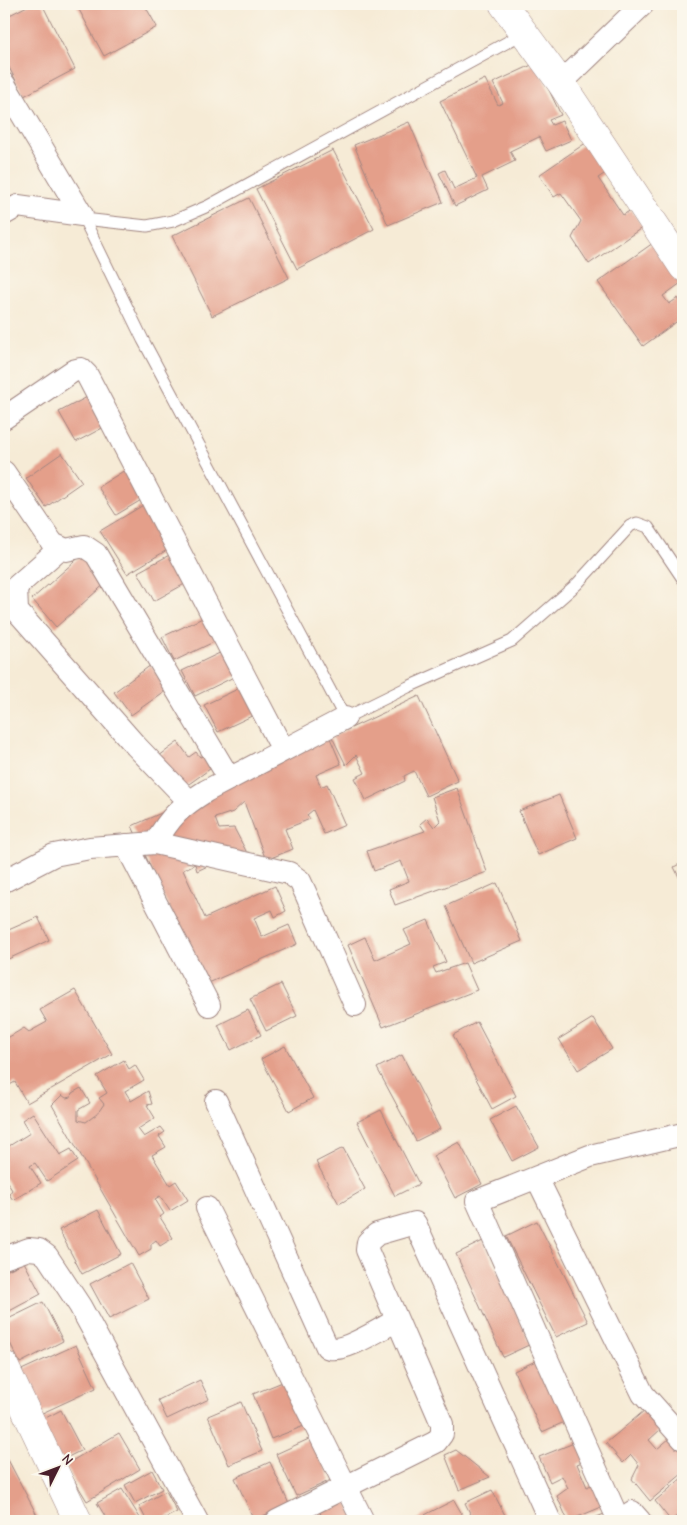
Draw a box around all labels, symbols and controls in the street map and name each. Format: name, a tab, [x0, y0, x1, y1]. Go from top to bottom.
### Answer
north arrow	[32, 1442, 82, 1492]
text: N	[58, 1451, 77, 1469]

